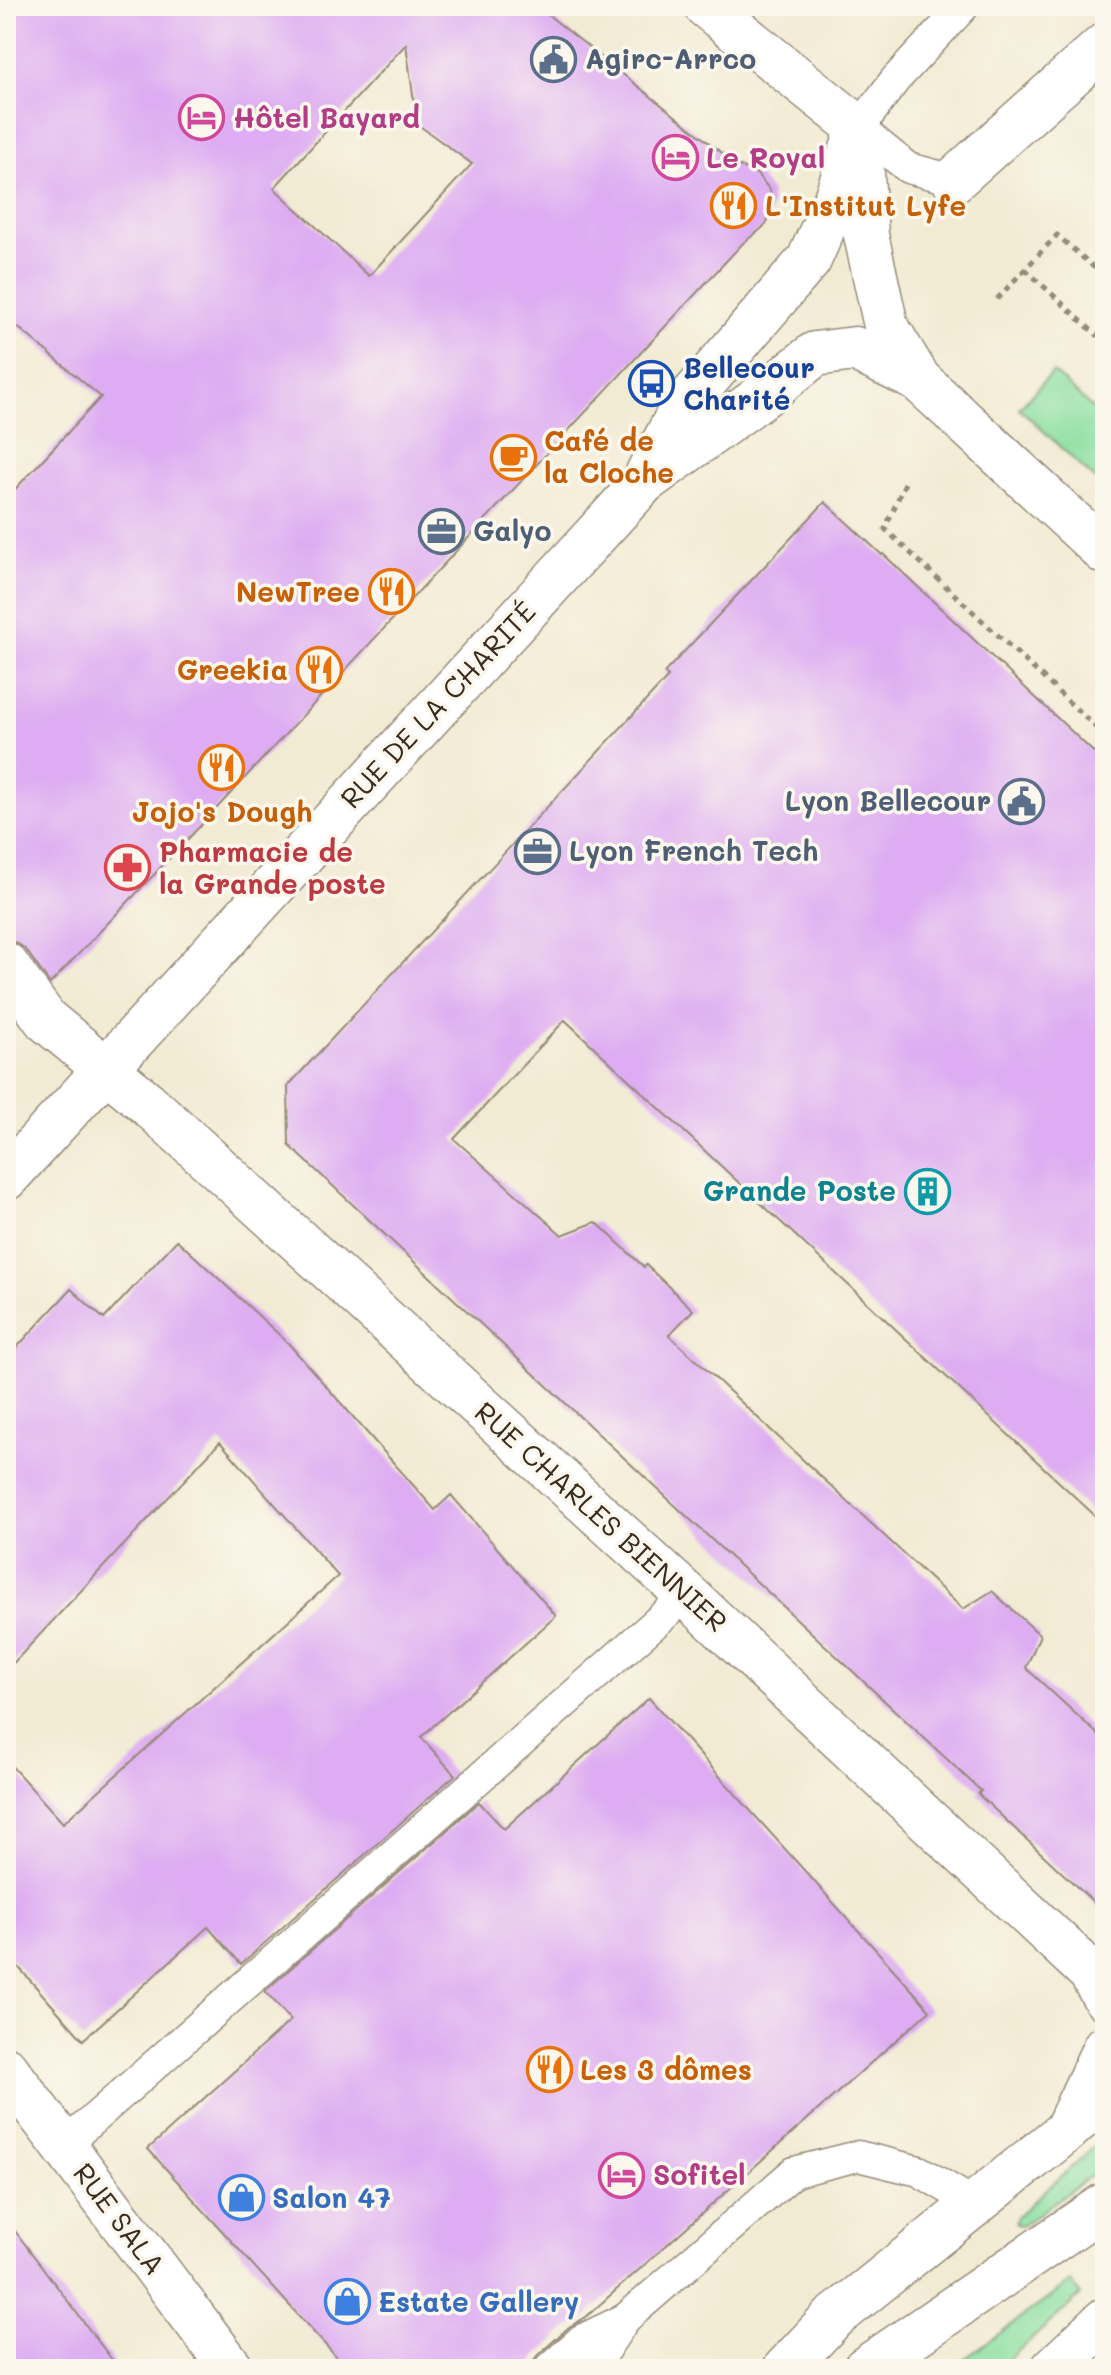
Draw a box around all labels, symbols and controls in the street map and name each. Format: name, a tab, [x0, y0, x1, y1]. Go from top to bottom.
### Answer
public building icon: Agirc-Arrco	[530, 35, 578, 83]
place label: Agirc-Arrco	[585, 40, 756, 76]
hotel icon: Hôtel Bayard	[178, 94, 226, 142]
place label: Hôtel Bayard	[233, 99, 420, 136]
hotel icon: Le Royal	[651, 134, 699, 182]
place label: Le Royal	[706, 139, 825, 176]
restaurant icon: L'Institut Lyfe	[710, 182, 758, 230]
place label: L'Institut Lyfe	[765, 187, 966, 224]
place label: Bellecour Charité	[683, 349, 815, 417]
bus stop icon: Bellecour Charité	[628, 360, 676, 408]
place label: Café de la Cloche	[544, 422, 674, 490]
cafe icon: Café de la Cloche	[489, 433, 537, 481]
office icon: Galyo	[418, 507, 466, 555]
place label: Galyo	[473, 512, 551, 549]
restaurant icon: NewTree	[367, 568, 415, 616]
place label: NewTree	[236, 573, 360, 609]
street label: RUE DE LA CHARITÉ	[332, 593, 543, 815]
restaurant icon: Greekia	[295, 646, 343, 694]
place label: Greekia	[177, 651, 288, 687]
restaurant icon: Jojo's Dough	[198, 743, 246, 791]
public building icon: Lyon Bellecour	[998, 777, 1046, 825]
place label: Lyon Bellecour	[785, 782, 991, 819]
place label: Jojo's Dough	[132, 793, 312, 829]
office icon: Lyon French Tech	[514, 827, 562, 875]
place label: Lyon French Tech	[569, 832, 818, 869]
place label: Pharmacie de la Grande poste	[159, 833, 386, 901]
pharmacy icon: Pharmacie de la Grande poste	[104, 844, 152, 892]
building icon: Grande Poste	[903, 1167, 951, 1215]
place label: Grande Poste	[703, 1172, 896, 1208]
street label: RUE CHARLES BIENNIER	[468, 1393, 735, 1639]
restaurant icon: Les 3 dômes	[525, 2046, 573, 2094]
place label: Les 3 dômes	[580, 2051, 752, 2087]
hotel icon: Sofitel	[598, 2151, 646, 2199]
street label: RUE SALA	[66, 2155, 174, 2281]
place label: Sofitel	[653, 2156, 746, 2192]
shop icon: Salon 47	[217, 2174, 265, 2222]
place label: Salon 47	[272, 2179, 391, 2215]
shop icon: Estate Gallery	[323, 2278, 371, 2326]
place label: Estate Gallery	[378, 2283, 579, 2320]

